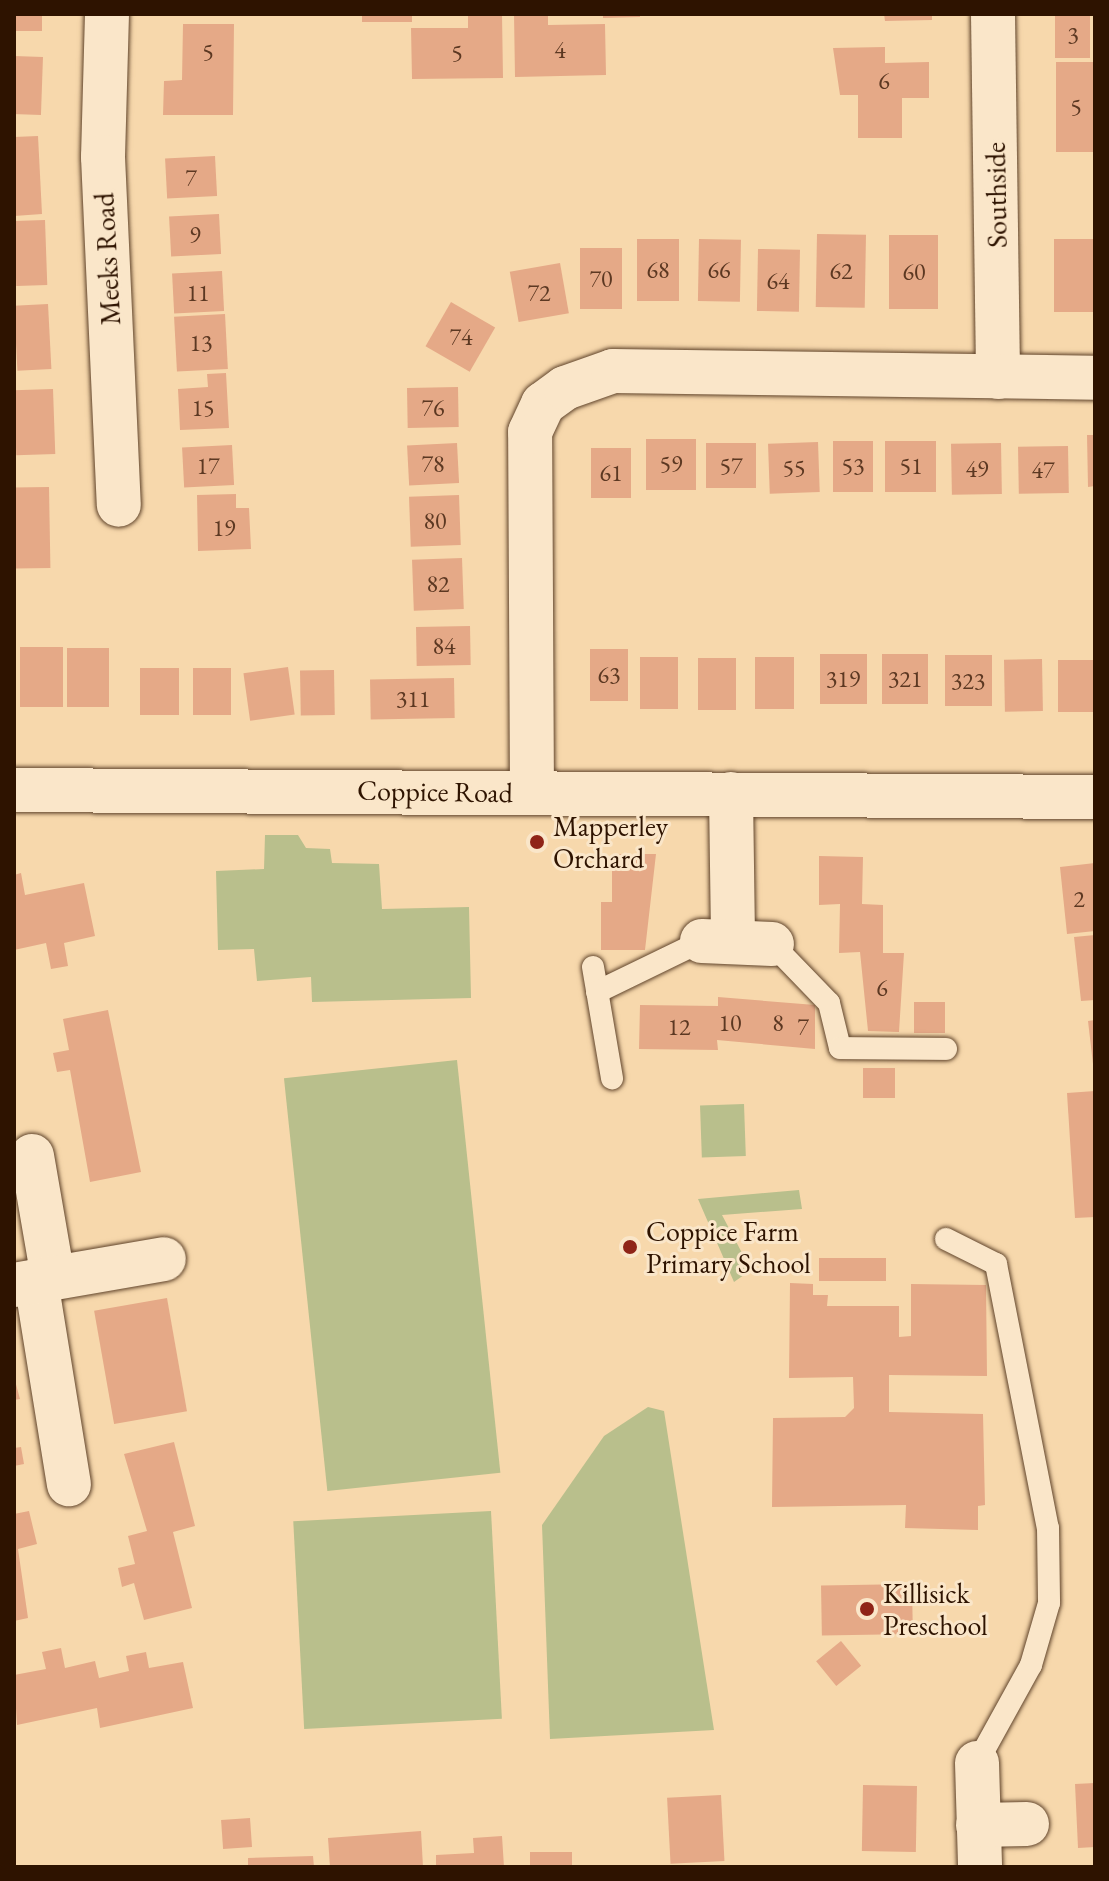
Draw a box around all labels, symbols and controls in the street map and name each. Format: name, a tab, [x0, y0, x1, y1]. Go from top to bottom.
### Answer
house number: 3	[1067, 21, 1079, 49]
house number: 4	[554, 36, 566, 64]
house number: 5	[202, 38, 214, 66]
house number: 5	[451, 39, 463, 67]
house number: 6	[878, 67, 890, 95]
house number: 5	[1070, 93, 1082, 121]
street label: Southside	[978, 142, 1014, 248]
house number: 7	[185, 164, 197, 192]
street label: Meeks Road	[87, 192, 127, 326]
house number: 9	[189, 221, 201, 249]
house number: 68	[646, 256, 670, 284]
house number: 66	[707, 256, 731, 284]
house number: 62	[829, 257, 853, 285]
house number: 60	[902, 258, 926, 286]
house number: 70	[589, 265, 613, 293]
house number: 64	[766, 267, 790, 295]
house number: 11	[186, 279, 210, 307]
house number: 72	[527, 279, 551, 307]
house number: 74	[449, 323, 473, 351]
house number: 13	[189, 329, 213, 357]
house number: 15	[191, 394, 215, 422]
house number: 76	[421, 394, 445, 422]
house number: 78	[421, 450, 445, 478]
house number: 59	[659, 450, 683, 478]
house number: 17	[196, 452, 220, 480]
house number: 57	[719, 452, 743, 480]
house number: 53	[841, 452, 865, 480]
house number: 51	[899, 452, 923, 480]
house number: 55	[782, 454, 806, 482]
house number: 49	[965, 455, 989, 483]
house number: 47	[1031, 456, 1055, 484]
house number: 61	[599, 459, 623, 487]
house number: 80	[423, 507, 447, 535]
house number: 19	[212, 514, 236, 542]
house number: 82	[426, 570, 450, 598]
house number: 84	[432, 632, 456, 660]
house number: 63	[597, 661, 621, 689]
house number: 319	[826, 665, 860, 693]
house number: 321	[888, 665, 922, 693]
house number: 323	[951, 667, 985, 695]
house number: 311	[396, 685, 430, 713]
street label: Coppice Road	[357, 773, 513, 809]
place label: Mapperley Orchard	[553, 809, 668, 875]
marker: Mapperley Orchard	[528, 833, 546, 851]
house number: 2	[1073, 885, 1085, 913]
house number: 6	[876, 974, 888, 1002]
house number: 10	[718, 1009, 742, 1037]
house number: 8	[772, 1009, 784, 1037]
house number: 12	[667, 1013, 691, 1041]
house number: 7	[797, 1013, 809, 1041]
place label: Coppice Farm Primary School	[646, 1214, 811, 1280]
marker: Coppice Farm Primary School	[621, 1238, 639, 1256]
place label: Killisick Preschool	[883, 1576, 988, 1642]
marker: Killisick Preschool	[858, 1600, 876, 1618]

